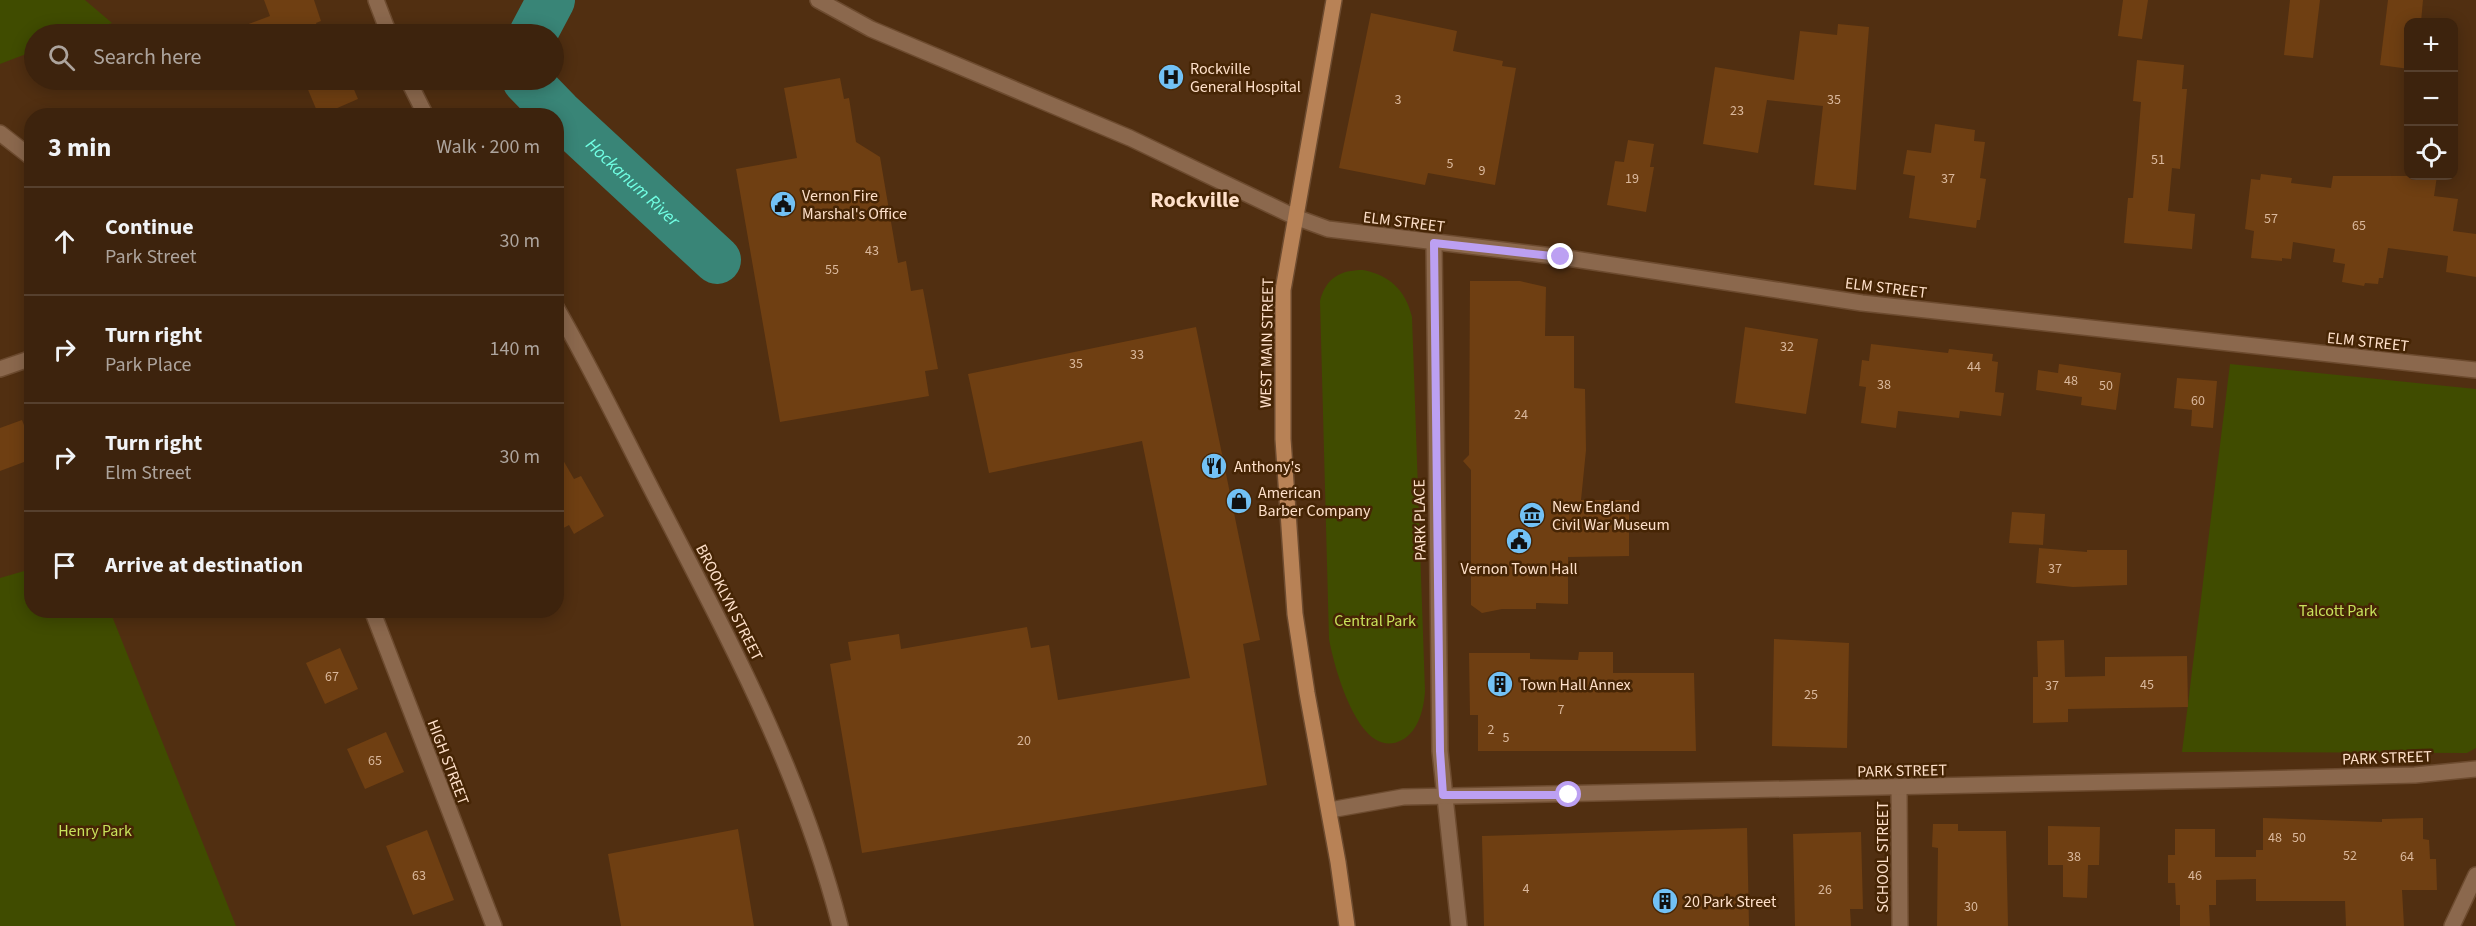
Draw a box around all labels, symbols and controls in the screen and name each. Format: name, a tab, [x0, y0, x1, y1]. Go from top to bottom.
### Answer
map controls	[2404, 18, 2458, 180]
button: +	[2404, 18, 2458, 72]
search box	[24, 24, 564, 90]
icon: search	[45, 41, 78, 74]
text: Search here	[93, 41, 201, 73]
place label: Rockville General Hospital	[1190, 58, 1301, 98]
hospital icon: Rockville General Hospital	[1156, 62, 1186, 92]
button: −	[2404, 72, 2458, 126]
house number: 3	[1395, 90, 1402, 110]
house number: 35	[1827, 90, 1841, 110]
house number: 23	[1730, 101, 1744, 121]
button: locate	[2404, 126, 2458, 180]
text: 3 min	[48, 129, 111, 166]
text: Walk · 200 m	[436, 133, 540, 161]
water label: Hockanum River	[580, 133, 686, 233]
house number: 51	[2151, 150, 2165, 170]
house number: 5	[1447, 154, 1454, 174]
house number: 9	[1479, 161, 1486, 181]
house number: 19	[1625, 169, 1639, 189]
house number: 37	[1941, 169, 1955, 189]
district label: Rockville	[1150, 184, 1240, 216]
place label: Vernon Fire Marshal's Office	[802, 185, 907, 225]
public building icon: Vernon Fire Marshal's Office	[768, 189, 798, 219]
street label: ELM STREET	[1362, 206, 1447, 238]
house number: 57	[2264, 209, 2278, 229]
text: Continue	[105, 211, 194, 243]
house number: 65	[2352, 216, 2366, 236]
icon: ahead	[48, 225, 81, 258]
text: 30 m	[500, 227, 540, 255]
house number: 43	[865, 241, 879, 261]
text: Park Street	[105, 243, 197, 271]
route end	[1547, 243, 1573, 269]
house number: 55	[825, 260, 839, 280]
street label: ELM STREET	[1844, 272, 1929, 304]
street label: WEST MAIN STREET	[1255, 277, 1279, 408]
text: Turn right	[105, 319, 202, 351]
street label: ELM STREET	[2326, 327, 2410, 357]
icon: right	[48, 333, 81, 366]
text: 140 m	[490, 335, 540, 363]
house number: 32	[1780, 337, 1794, 357]
house number: 33	[1130, 345, 1144, 365]
text: Park Place	[105, 351, 192, 379]
house number: 35	[1069, 354, 1083, 374]
house number: 44	[1967, 357, 1981, 377]
house number: 48	[2064, 371, 2078, 391]
house number: 38	[1877, 375, 1891, 395]
house number: 50	[2099, 376, 2113, 396]
house number: 60	[2191, 391, 2205, 411]
house number: 24	[1514, 405, 1528, 425]
text: Turn right	[105, 427, 202, 459]
icon: right	[48, 441, 81, 474]
text: 30 m	[500, 443, 540, 471]
restaurant icon: Anthony's	[1199, 451, 1229, 481]
place label: Anthony's	[1234, 456, 1301, 478]
text: Elm Street	[105, 459, 191, 487]
street label: PARK PLACE	[1408, 479, 1432, 561]
place label: American Barber Company	[1258, 482, 1371, 522]
shop icon: American Barber Company	[1224, 486, 1254, 516]
place label: New England Civil War Museum	[1552, 496, 1670, 536]
museum icon: New England Civil War Museum	[1517, 500, 1547, 530]
public building icon: Vernon Town Hall	[1504, 526, 1534, 556]
street label: BROOKLYN STREET	[690, 540, 768, 665]
icon: arrive	[48, 549, 81, 582]
text: Arrive at destination	[105, 549, 303, 581]
place label: Vernon Town Hall	[1460, 558, 1578, 580]
house number: 37	[2048, 559, 2062, 579]
park label: Talcott Park	[2299, 600, 2377, 622]
park label: Central Park	[1334, 610, 1416, 632]
house number: 67	[325, 667, 339, 687]
building icon: Town Hall Annex	[1485, 669, 1515, 699]
place label: Town Hall Annex	[1520, 674, 1631, 696]
house number: 45	[2140, 675, 2154, 695]
house number: 37	[2045, 676, 2059, 696]
house number: 25	[1804, 685, 1818, 705]
house number: 7	[1558, 700, 1565, 720]
street label: HIGH STREET	[422, 717, 475, 808]
house number: 2	[1488, 720, 1495, 740]
house number: 5	[1503, 728, 1510, 748]
house number: 20	[1017, 731, 1031, 751]
street label: PARK STREET	[2342, 745, 2433, 771]
house number: 65	[368, 751, 382, 771]
street label: PARK STREET	[1857, 759, 1948, 783]
route start	[1555, 781, 1581, 807]
street label: SCHOOL STREET	[1872, 801, 1894, 913]
park label: Henry Park	[58, 820, 132, 842]
house number: 48	[2268, 828, 2282, 848]
house number: 50	[2292, 828, 2306, 848]
house number: 52	[2343, 846, 2357, 866]
house number: 38	[2067, 847, 2081, 867]
house number: 64	[2400, 847, 2414, 867]
house number: 63	[412, 866, 426, 886]
house number: 46	[2188, 866, 2202, 886]
house number: 4	[1523, 879, 1530, 899]
house number: 26	[1818, 880, 1832, 900]
building icon: 20 Park Street	[1650, 886, 1680, 916]
place label: 20 Park Street	[1684, 891, 1777, 913]
house number: 30	[1964, 897, 1978, 917]

